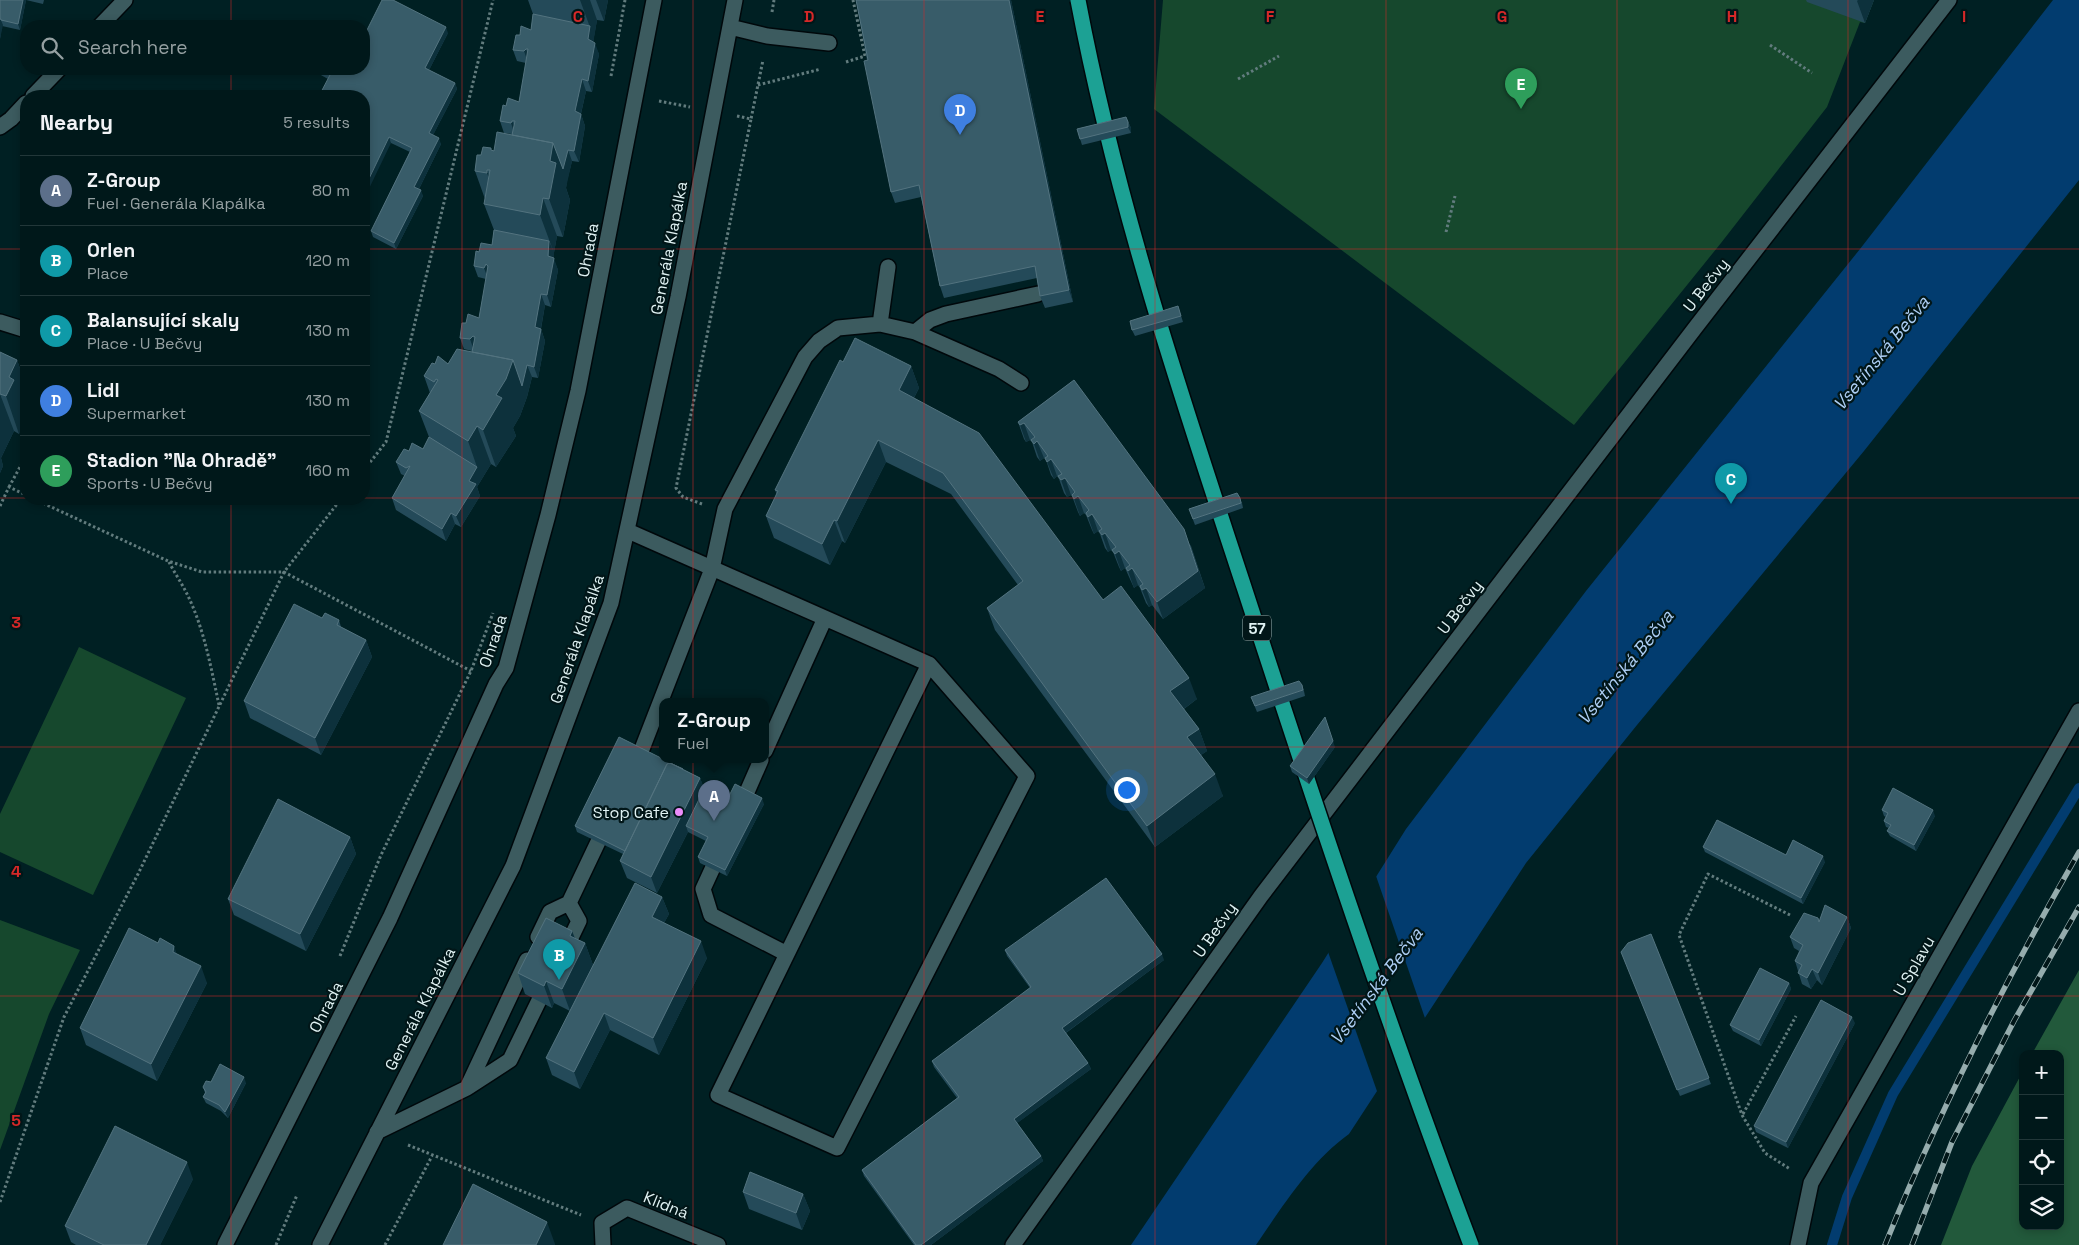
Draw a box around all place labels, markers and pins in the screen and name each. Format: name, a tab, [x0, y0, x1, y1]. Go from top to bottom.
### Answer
pin: E	[1505, 68, 1537, 109]
pin: D	[944, 94, 976, 135]
pin: C	[1715, 463, 1747, 504]
pin: A	[698, 780, 730, 821]
place label: Stop Cafe	[593, 802, 669, 823]
marker: Stop Cafe	[673, 806, 685, 818]
pin: B	[543, 939, 575, 980]

